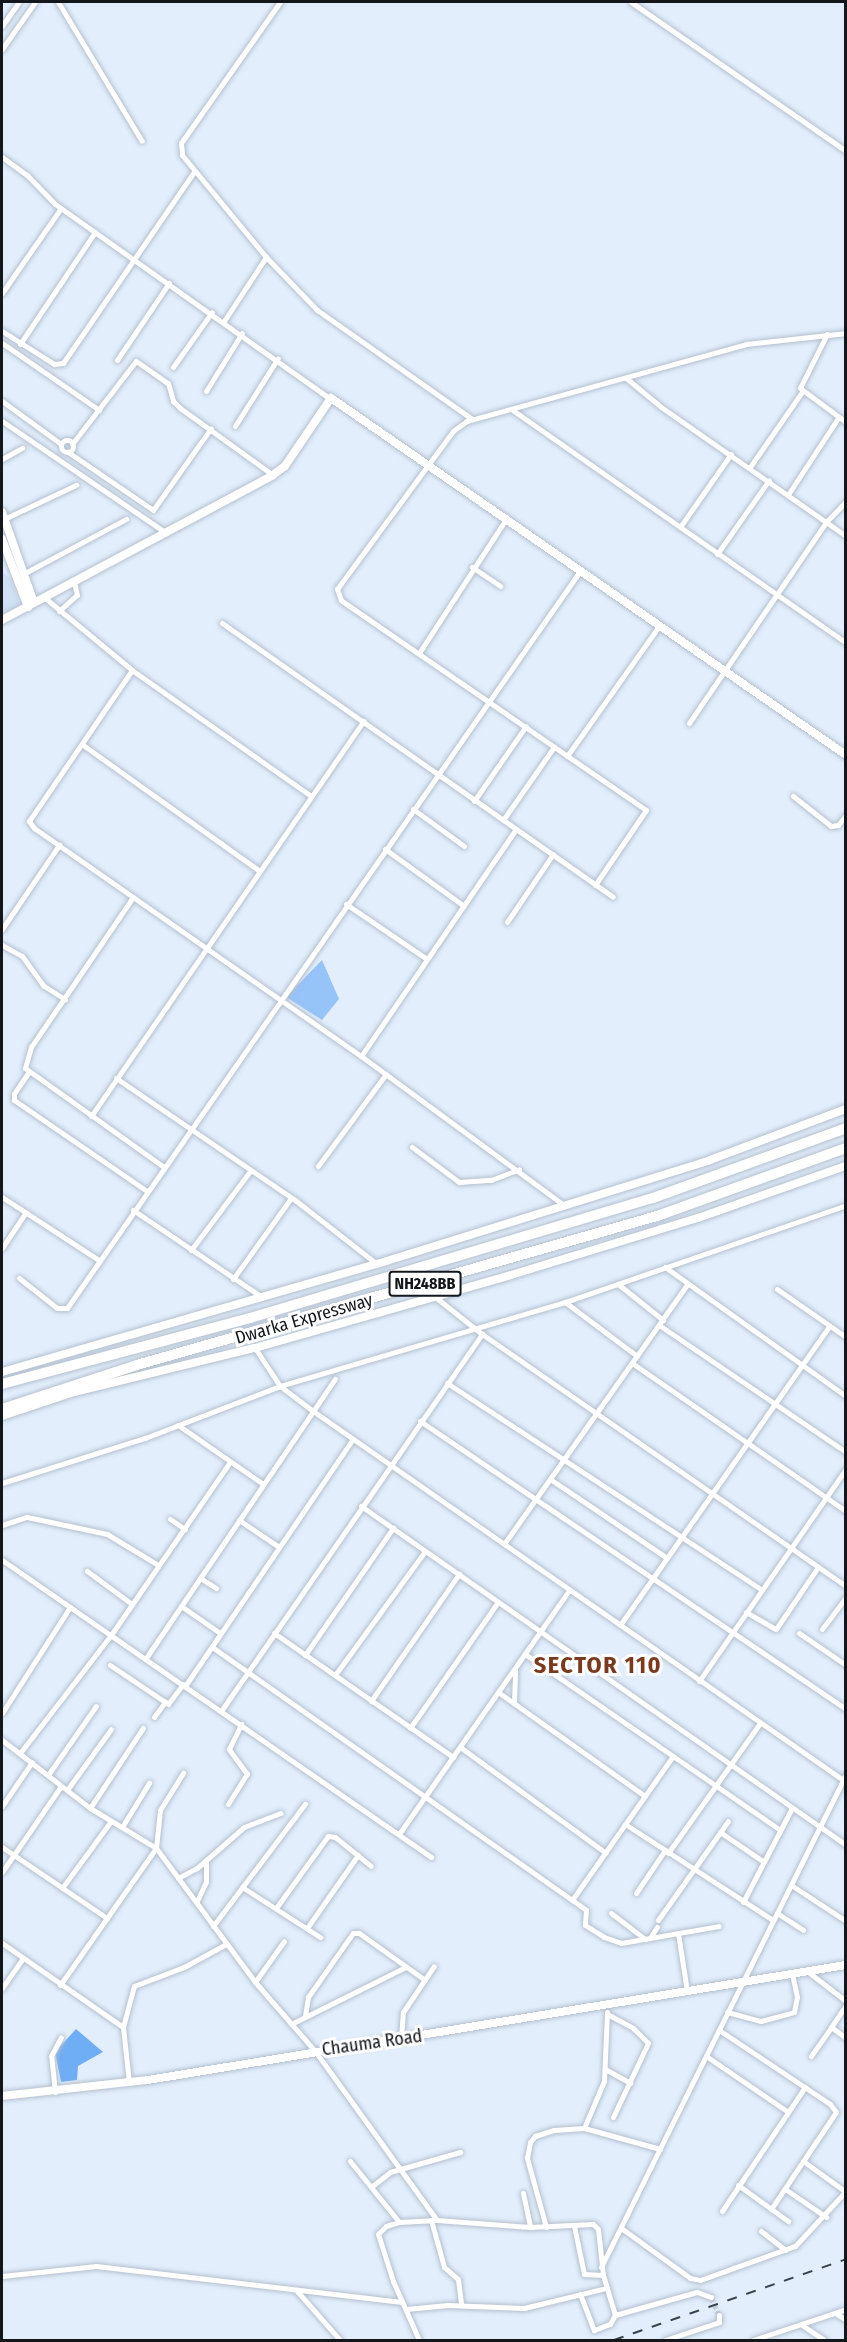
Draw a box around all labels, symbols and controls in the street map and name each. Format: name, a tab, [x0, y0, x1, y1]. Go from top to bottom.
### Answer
road number: NH248BB	[388, 1271, 462, 1297]
street label: Dwarka Expressway	[233, 1289, 375, 1349]
district label: SECTOR 110	[534, 1652, 662, 1680]
street label: Chauma Road	[321, 2025, 423, 2061]

